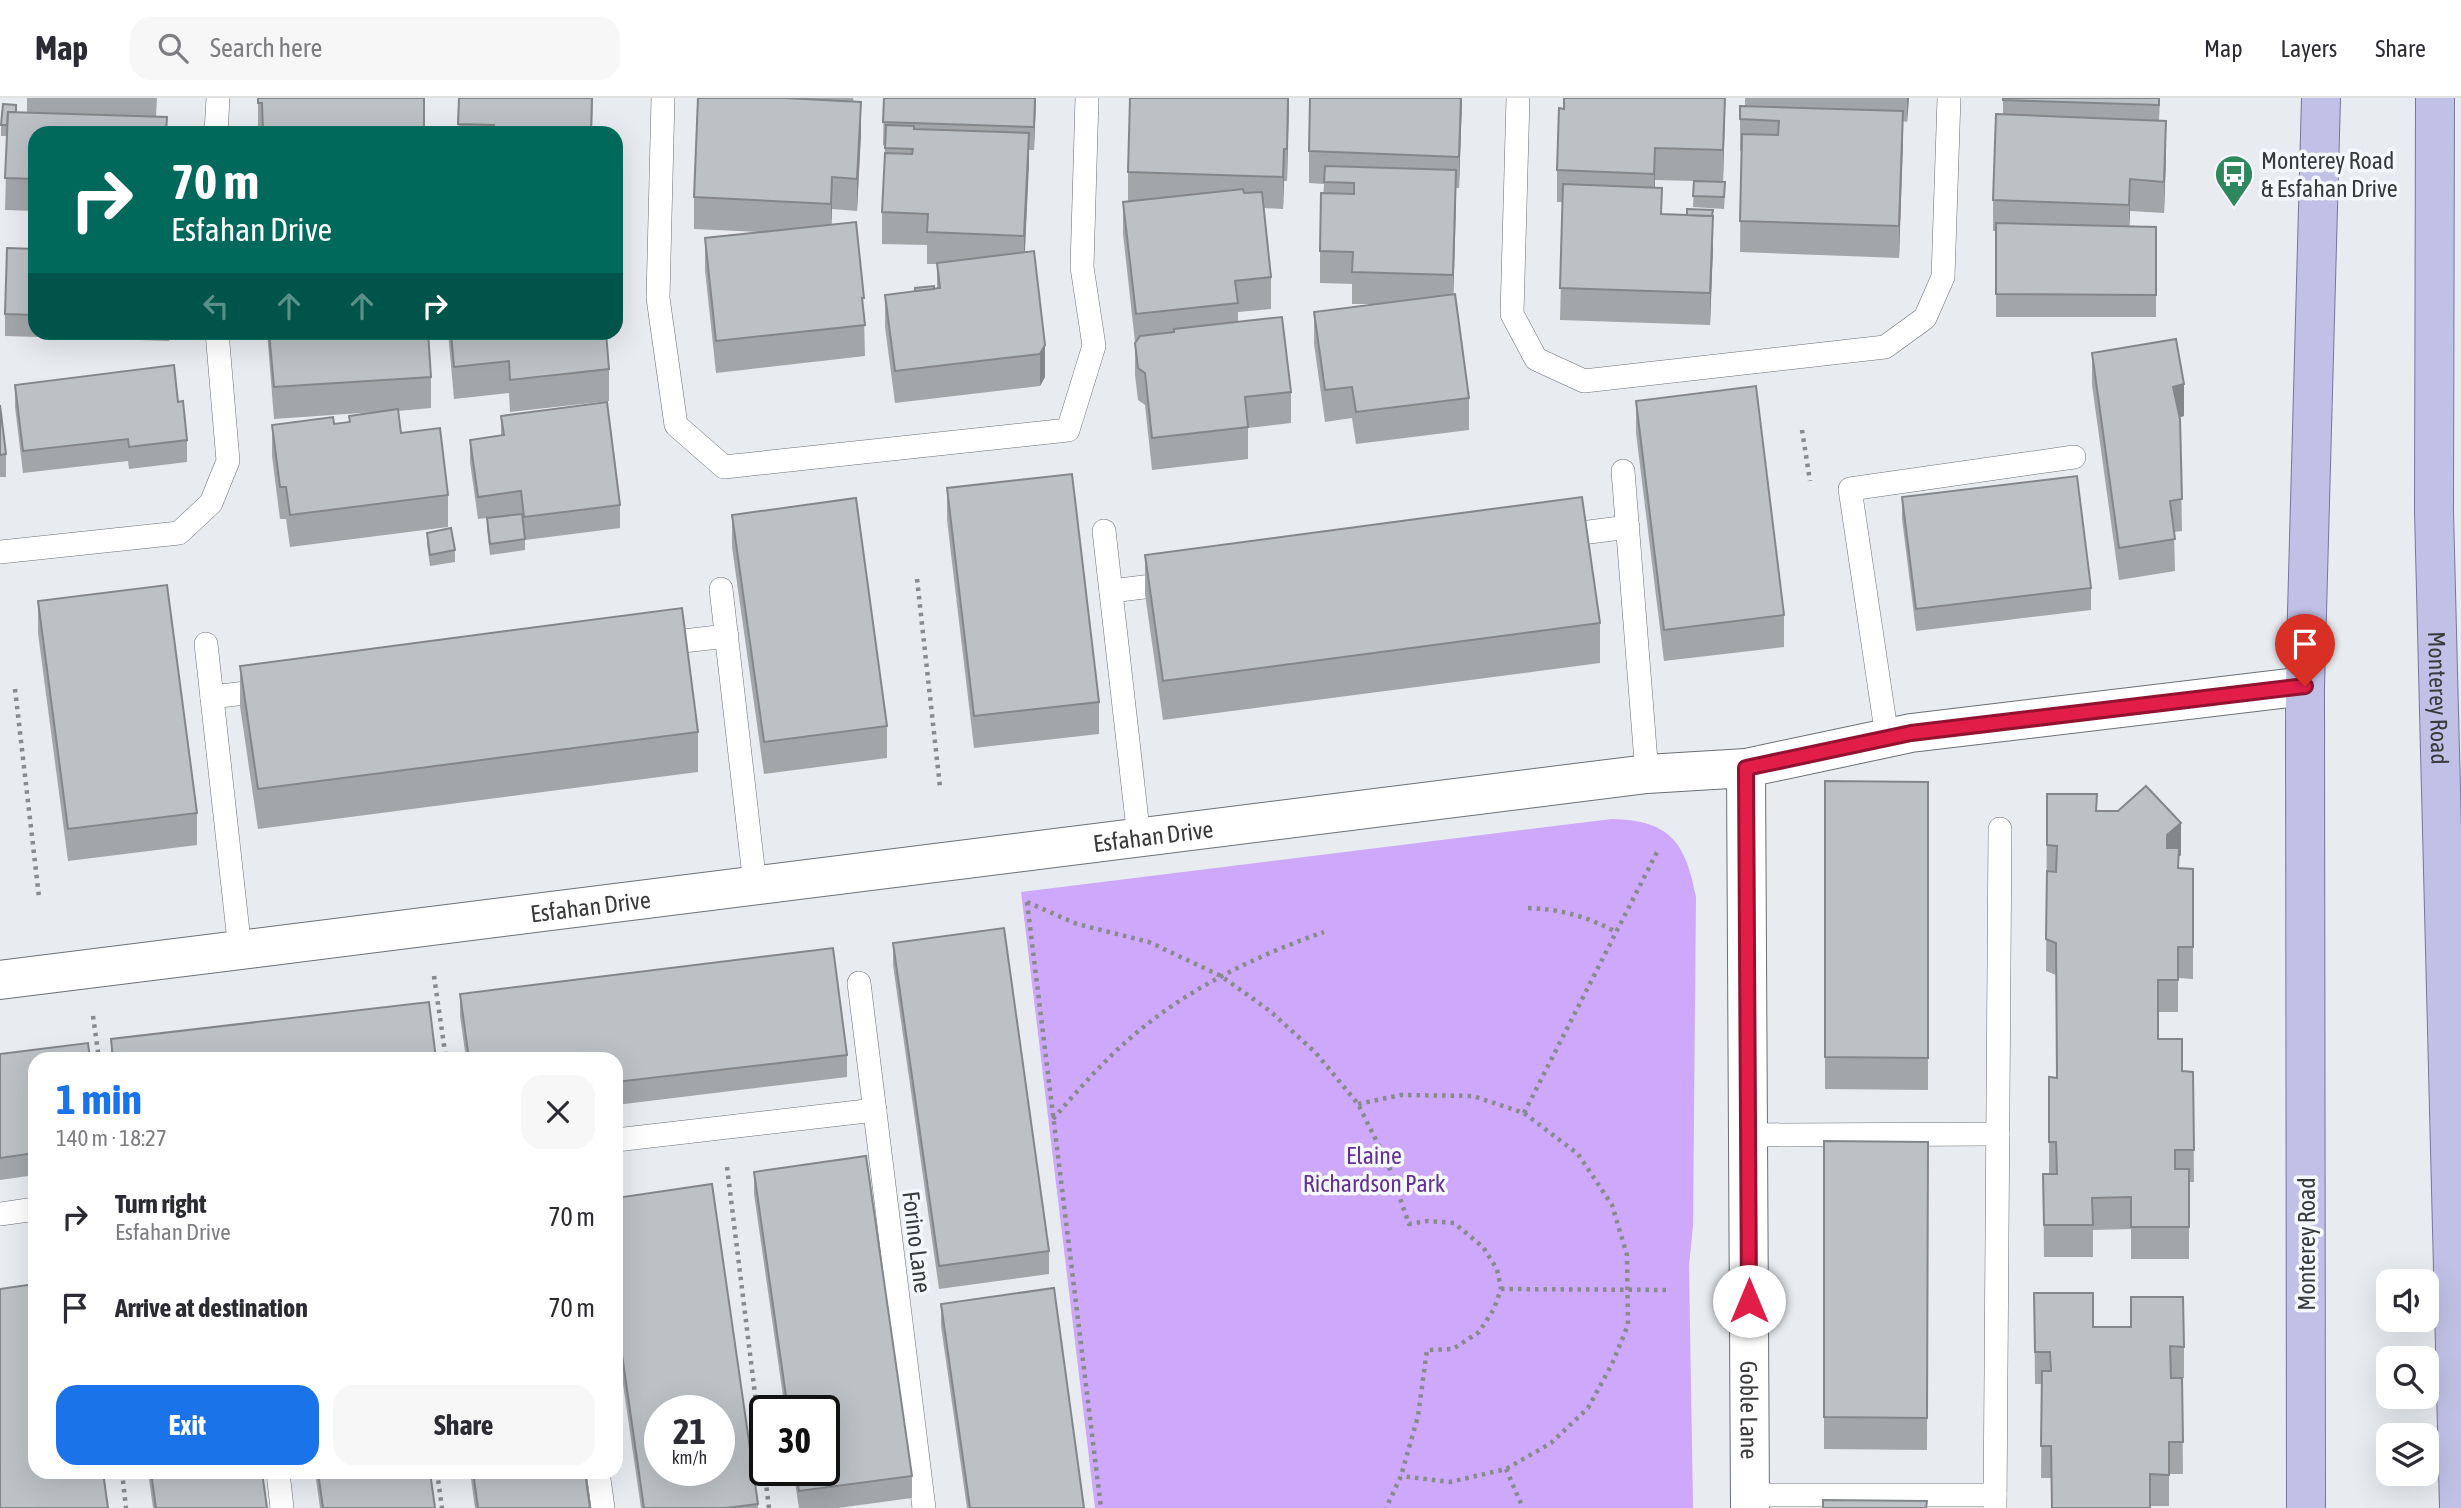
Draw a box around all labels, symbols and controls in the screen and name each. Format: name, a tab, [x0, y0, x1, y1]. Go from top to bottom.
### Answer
search box	[130, 17, 620, 80]
text: Map	[35, 29, 88, 67]
icon: search	[154, 29, 192, 67]
text: Search here	[210, 33, 322, 63]
text: Map	[2204, 35, 2243, 62]
text: Layers	[2281, 35, 2337, 62]
text: Share	[2375, 35, 2426, 62]
place label: Monterey Road & Esfahan Drive	[2261, 147, 2398, 202]
text: 70 m	[171, 153, 259, 209]
bus stop icon: Monterey Road & Esfahan Drive	[2213, 153, 2255, 208]
icon: right	[56, 154, 147, 245]
text: Esfahan Drive	[171, 211, 332, 248]
icon: left	[197, 287, 235, 325]
icon: ahead	[270, 287, 308, 325]
icon: ahead	[343, 287, 381, 325]
icon: right	[416, 287, 454, 325]
pin	[2275, 614, 2335, 686]
icon: arrive	[2286, 625, 2324, 663]
street label: Monterey Road	[2424, 631, 2454, 765]
street label: Esfahan Drive	[1091, 815, 1215, 857]
street label: Esfahan Drive	[529, 885, 652, 927]
text: 1 min	[56, 1075, 142, 1123]
button: close	[521, 1075, 595, 1149]
text: 140 m · 18:27	[56, 1125, 167, 1151]
park label: Elaine Richardson Park	[1303, 1142, 1446, 1197]
street label: Monterey Road	[2293, 1177, 2320, 1311]
text: Turn right	[115, 1189, 206, 1219]
street label: Forino Lane	[897, 1190, 937, 1294]
icon: right	[56, 1198, 94, 1236]
text: 70 m	[548, 1202, 595, 1232]
text: Esfahan Drive	[115, 1219, 231, 1245]
position arrow	[1712, 1264, 1786, 1338]
map controls	[2376, 1269, 2439, 1486]
button: sound	[2376, 1269, 2439, 1332]
icon: arrive	[56, 1289, 94, 1327]
text: Arrive at destination	[115, 1293, 308, 1323]
text: 70 m	[548, 1293, 595, 1323]
button: search	[2376, 1346, 2439, 1409]
street label: Goble Lane	[1736, 1361, 1763, 1459]
button: Exit	[56, 1385, 319, 1465]
button: Share	[333, 1385, 595, 1465]
speed limit sign: 30	[749, 1395, 840, 1486]
text: 21	[673, 1411, 706, 1451]
button: layers	[2376, 1423, 2439, 1486]
text: km/h	[672, 1447, 707, 1468]

